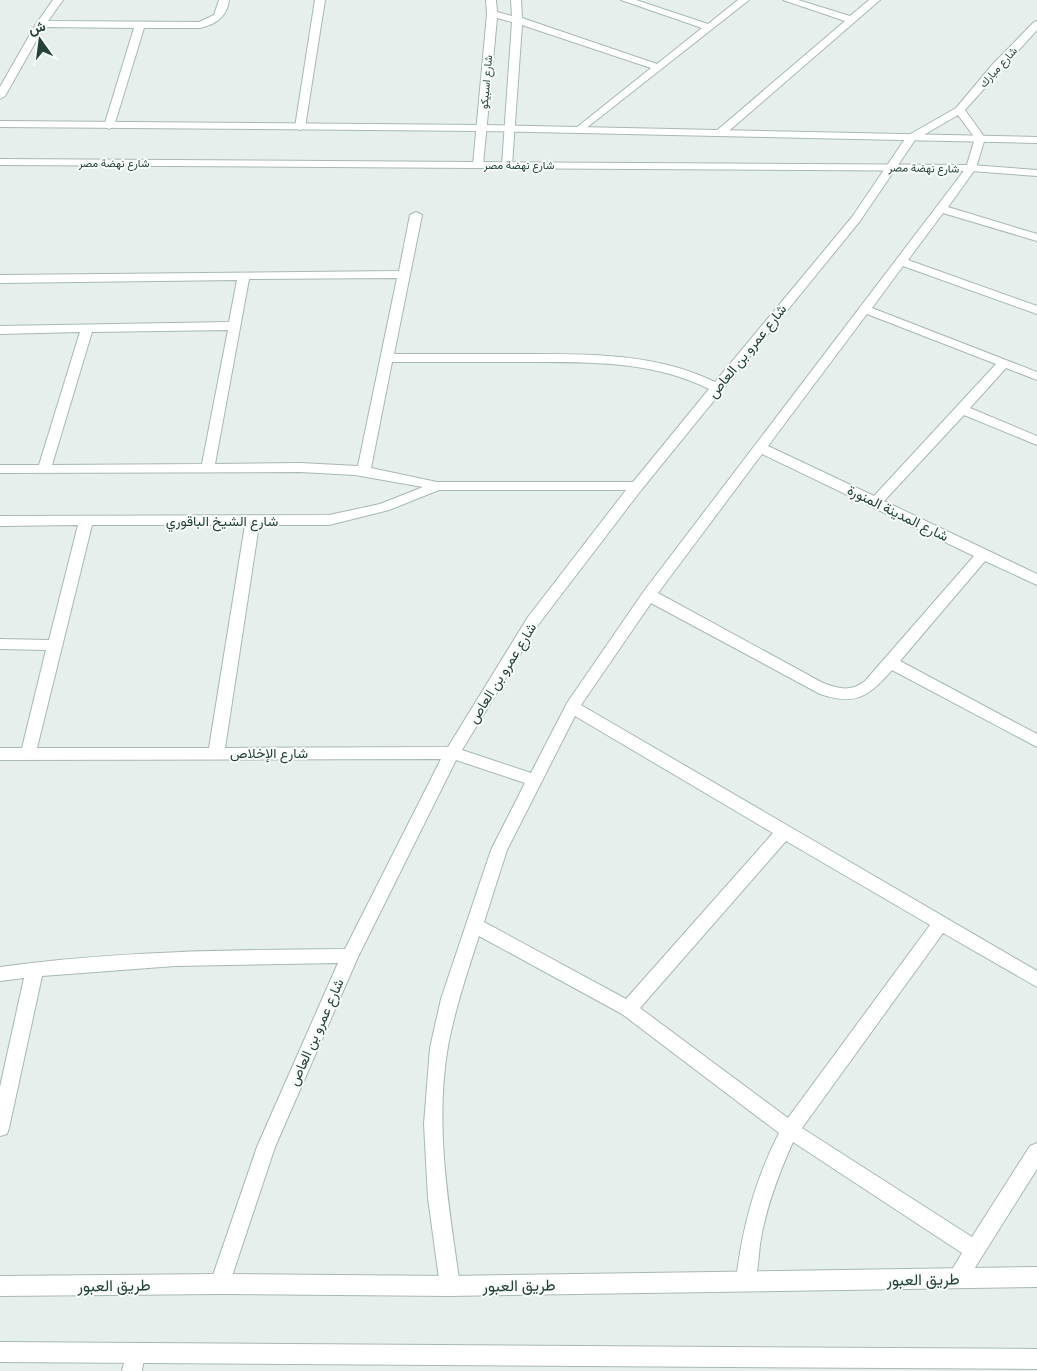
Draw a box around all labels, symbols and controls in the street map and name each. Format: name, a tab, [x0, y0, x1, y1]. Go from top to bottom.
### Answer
north arrow	[15, 15, 65, 65]
text: ش	[27, 17, 47, 38]
street label: شارع مبارك	[976, 44, 1021, 91]
street label: شارع اسبيكو	[477, 54, 496, 110]
street label: شارع نهضة مصر	[78, 156, 150, 171]
street label: شارع نهضة مصر	[483, 158, 555, 173]
street label: شارع نهضة مصر	[888, 160, 960, 177]
street label: شارع عمرو بن العاص	[704, 300, 792, 403]
street label: شارع المدينة المنورة	[844, 481, 952, 547]
street label: شارع الشيخ الباقوري	[166, 512, 278, 533]
street label: شارع عمرو بن العاص	[464, 619, 542, 728]
street label: شارع الإخلاص	[230, 744, 308, 764]
street label: شارع عمرو بن العاص	[284, 976, 350, 1089]
street label: طريق العبور	[885, 1268, 960, 1291]
street label: طريق العبور	[76, 1274, 151, 1297]
street label: طريق العبور	[481, 1274, 556, 1297]

